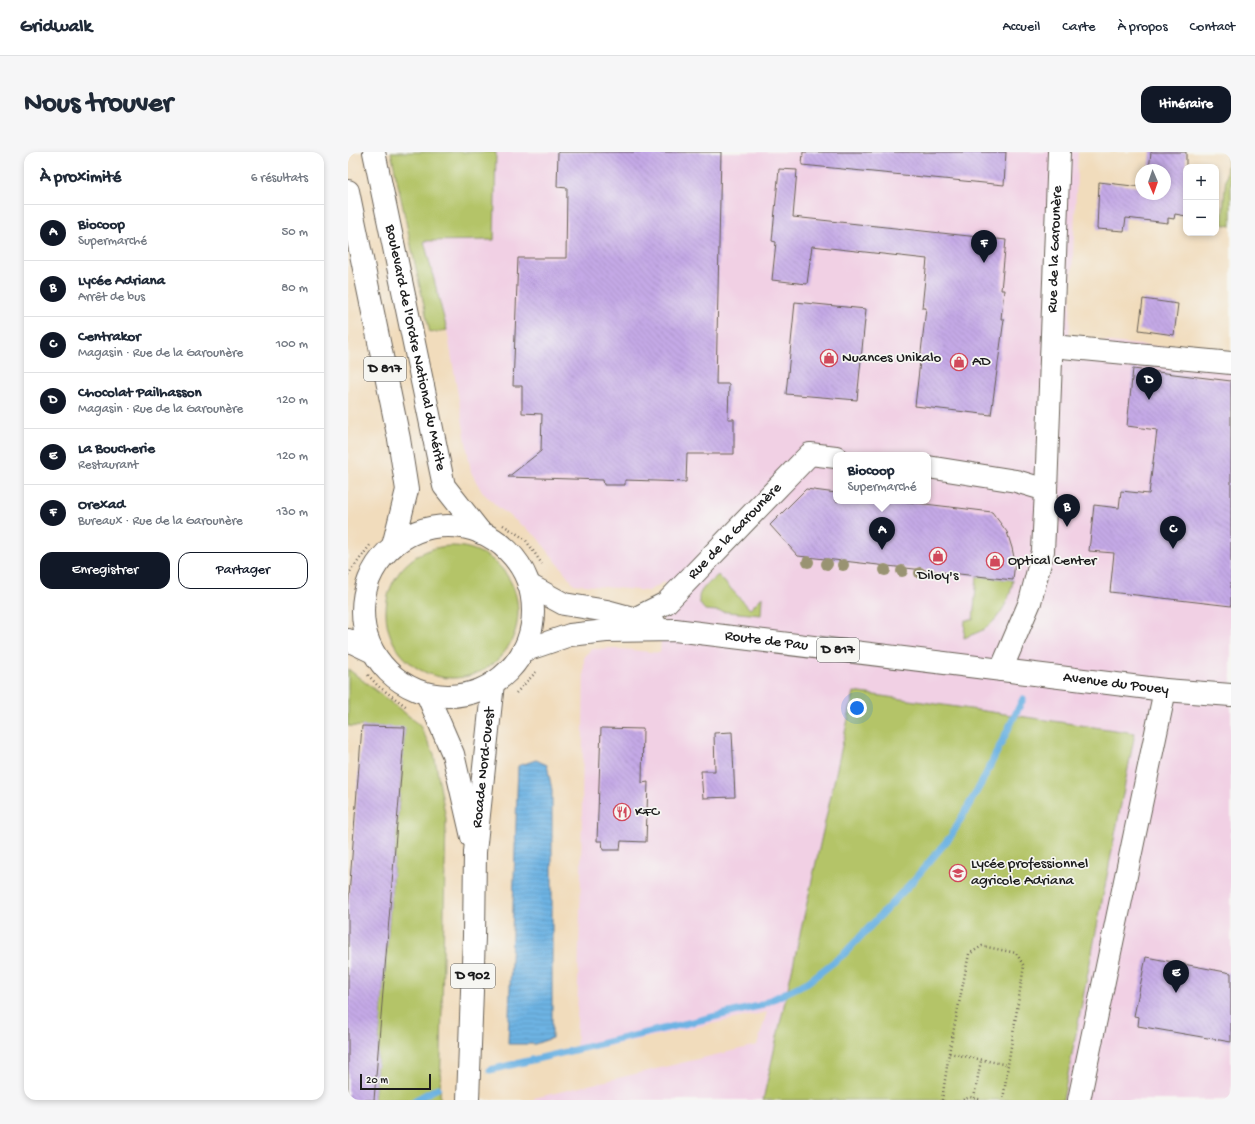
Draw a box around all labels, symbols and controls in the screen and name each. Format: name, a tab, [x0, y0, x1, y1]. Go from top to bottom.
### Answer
text: Gridwalk	[20, 16, 92, 39]
text: Accueil	[1003, 19, 1040, 36]
text: Carte	[1062, 19, 1096, 36]
text: À propos	[1118, 19, 1168, 36]
text: Contact	[1190, 19, 1235, 36]
button: Itinéraire	[1141, 86, 1231, 123]
text: Nous trouver	[24, 88, 173, 121]
north arrow	[1135, 164, 1171, 200]
map controls	[1183, 164, 1219, 236]
button: +	[1183, 164, 1219, 200]
text: À proximité	[40, 168, 121, 188]
text: 6 résultats	[251, 171, 308, 186]
street label: Rue de la Garounère	[1044, 185, 1067, 313]
button: −	[1183, 200, 1219, 236]
text: Biocoop	[78, 216, 125, 234]
street label: Boulevard de l'Ordre National du Mérite	[380, 222, 450, 473]
text: A	[49, 225, 57, 240]
text: 50 m	[281, 225, 308, 240]
pin: F	[971, 230, 997, 263]
text: Supermarché	[78, 234, 147, 249]
text: Lycée Adriana	[78, 272, 165, 290]
text: B	[50, 281, 56, 296]
text: 80 m	[281, 281, 308, 296]
text: Arrêt de bus	[78, 290, 145, 305]
text: Centrakor	[78, 328, 141, 346]
text: C	[49, 337, 57, 352]
text: 100 m	[276, 337, 308, 352]
text: Magasin · Rue de la Garounère	[78, 346, 243, 361]
shop icon: Nuances Unikalo	[819, 348, 839, 368]
place label: Nuances Unikalo	[842, 349, 942, 367]
shop icon: AD	[949, 352, 969, 372]
place label: AD	[972, 353, 991, 371]
road number: D 817	[364, 357, 406, 381]
pin: D	[1136, 367, 1162, 400]
text: Chocolat Pailhasson	[78, 384, 202, 402]
text: D	[49, 393, 57, 408]
text: 120 m	[277, 393, 308, 408]
text: Magasin · Rue de la Garounère	[78, 402, 243, 417]
text: La Boucherie	[78, 440, 155, 458]
text: E	[49, 449, 57, 464]
text: 120 m	[277, 449, 308, 464]
popup	[833, 452, 931, 504]
text: Restaurant	[78, 458, 138, 473]
text: Biocoop	[848, 462, 894, 480]
street label: Rue de la Garounère	[684, 479, 786, 584]
text: Supermarché	[848, 480, 917, 495]
pin: B	[1054, 494, 1080, 527]
text: Orexad	[78, 496, 125, 514]
text: F	[50, 505, 56, 520]
text: 130 m	[276, 505, 308, 520]
text: Bureaux · Rue de la Garounère	[78, 514, 243, 529]
pin: C	[1160, 516, 1186, 549]
pin: A	[869, 517, 895, 550]
shop icon: Diloy's	[928, 546, 948, 566]
shop icon: Optical Center	[985, 551, 1005, 571]
button: Enregistrer	[40, 552, 170, 589]
button: Partager	[178, 552, 308, 589]
place label: Optical Center	[1008, 552, 1098, 570]
place label: Diloy's	[917, 567, 959, 585]
street label: Route de Pau	[724, 627, 809, 655]
road number: D 817	[817, 638, 859, 662]
street label: Avenue du Pouey	[1062, 669, 1170, 699]
your location	[847, 698, 867, 718]
street label: Rocade Nord-Ouest	[469, 705, 500, 829]
restaurant icon: KFC	[612, 802, 632, 822]
place label: KFC	[635, 803, 660, 821]
place label: Lycée professionnel agricole Adriana	[971, 855, 1088, 890]
school or university icon: Lycée professionnel agricole Adriana	[948, 863, 968, 883]
pin: E	[1163, 960, 1189, 993]
road number: D 902	[451, 964, 495, 988]
scale bar	[360, 1072, 431, 1091]
text: 20 m	[366, 1075, 388, 1087]

